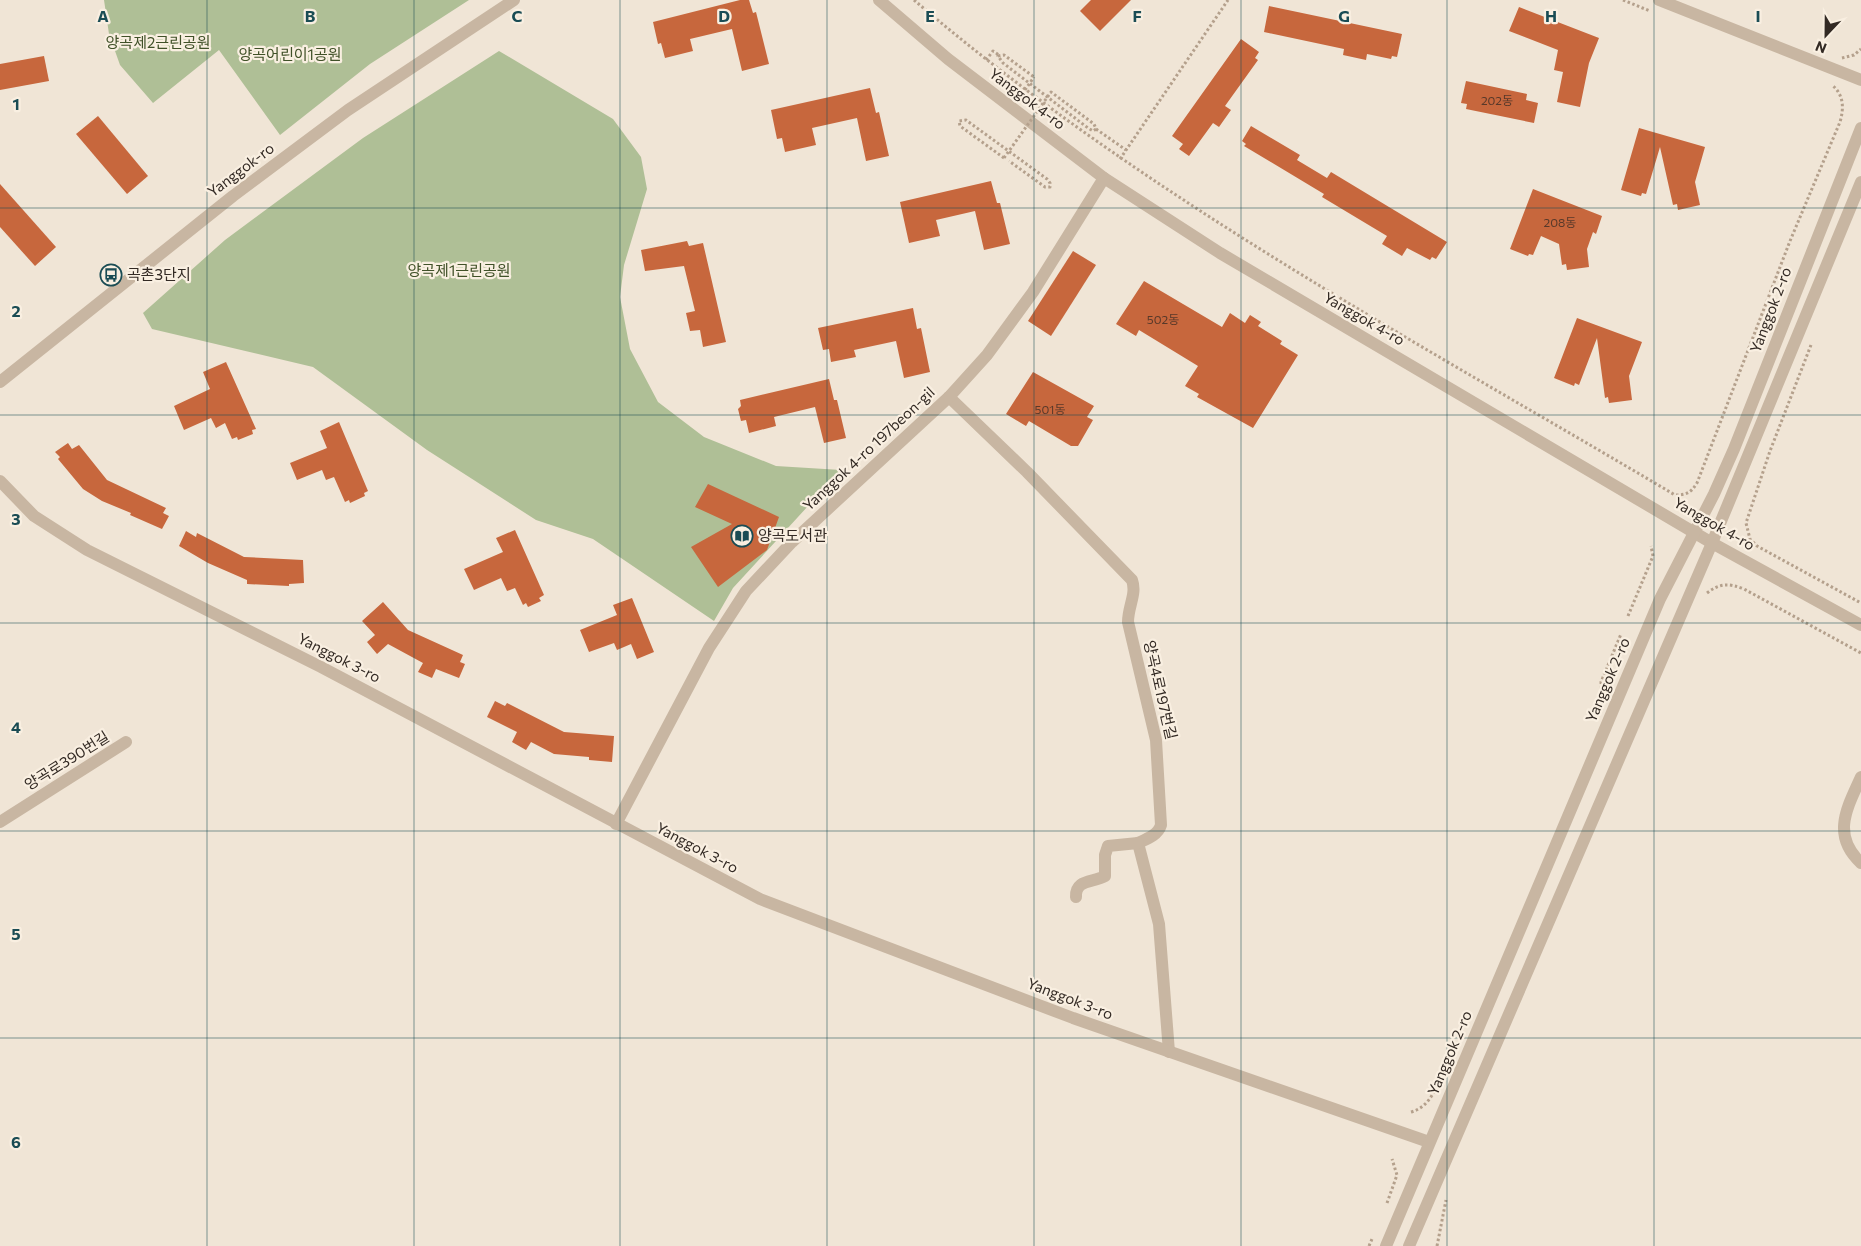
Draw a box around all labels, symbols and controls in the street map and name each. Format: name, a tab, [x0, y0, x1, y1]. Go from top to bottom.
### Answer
text: A	[97, 6, 109, 25]
text: B	[305, 6, 316, 25]
text: C	[512, 6, 523, 25]
text: D	[718, 6, 730, 25]
text: E	[925, 6, 935, 25]
text: F	[1132, 6, 1142, 25]
text: G	[1338, 6, 1350, 25]
text: H	[1545, 6, 1557, 25]
text: I	[1755, 6, 1761, 25]
north arrow	[1801, 10, 1851, 60]
park label: 양곡제2근린공원	[106, 33, 210, 51]
text: N	[1813, 38, 1829, 57]
park label: 양곡어린이1공원	[238, 45, 342, 63]
street label: Yanggok 4-ro	[986, 64, 1069, 133]
house number: 202동	[1481, 93, 1513, 107]
text: 1	[12, 94, 20, 113]
street label: Yanggok-ro	[204, 138, 277, 200]
house number: 208동	[1544, 215, 1576, 229]
park label: 양곡제1근린공원	[407, 261, 511, 279]
bus stop icon: 곡촌3단지	[99, 263, 123, 287]
street label: Yanggok 2-ro	[1746, 264, 1795, 355]
place label: 곡촌3단지	[127, 265, 191, 283]
street label: Yanggok 4-ro	[1321, 288, 1408, 349]
text: 2	[11, 301, 21, 320]
house number: 502동	[1147, 312, 1179, 326]
street label: Yanggok 4-ro 197beon-gil	[799, 383, 938, 514]
house number: 501동	[1035, 402, 1065, 416]
street label: Yanggok 4-ro	[1671, 493, 1758, 554]
text: 3	[11, 509, 21, 528]
library icon: 양곡도서관	[730, 524, 754, 548]
place label: 양곡도서관	[758, 526, 827, 544]
street label: Yanggok 3-ro	[295, 629, 384, 686]
street label: Yanggok 2-ro	[1581, 635, 1633, 725]
street label: 양곡4로197번길	[1141, 638, 1181, 741]
text: 4	[11, 717, 21, 736]
street label: 양곡로390번길	[21, 727, 112, 793]
street label: Yanggok 3-ro	[653, 818, 742, 876]
text: 5	[11, 924, 21, 943]
street label: Yanggok 3-ro	[1025, 973, 1116, 1023]
street label: Yanggok 2-ro	[1423, 1008, 1475, 1098]
text: 6	[11, 1132, 21, 1151]

